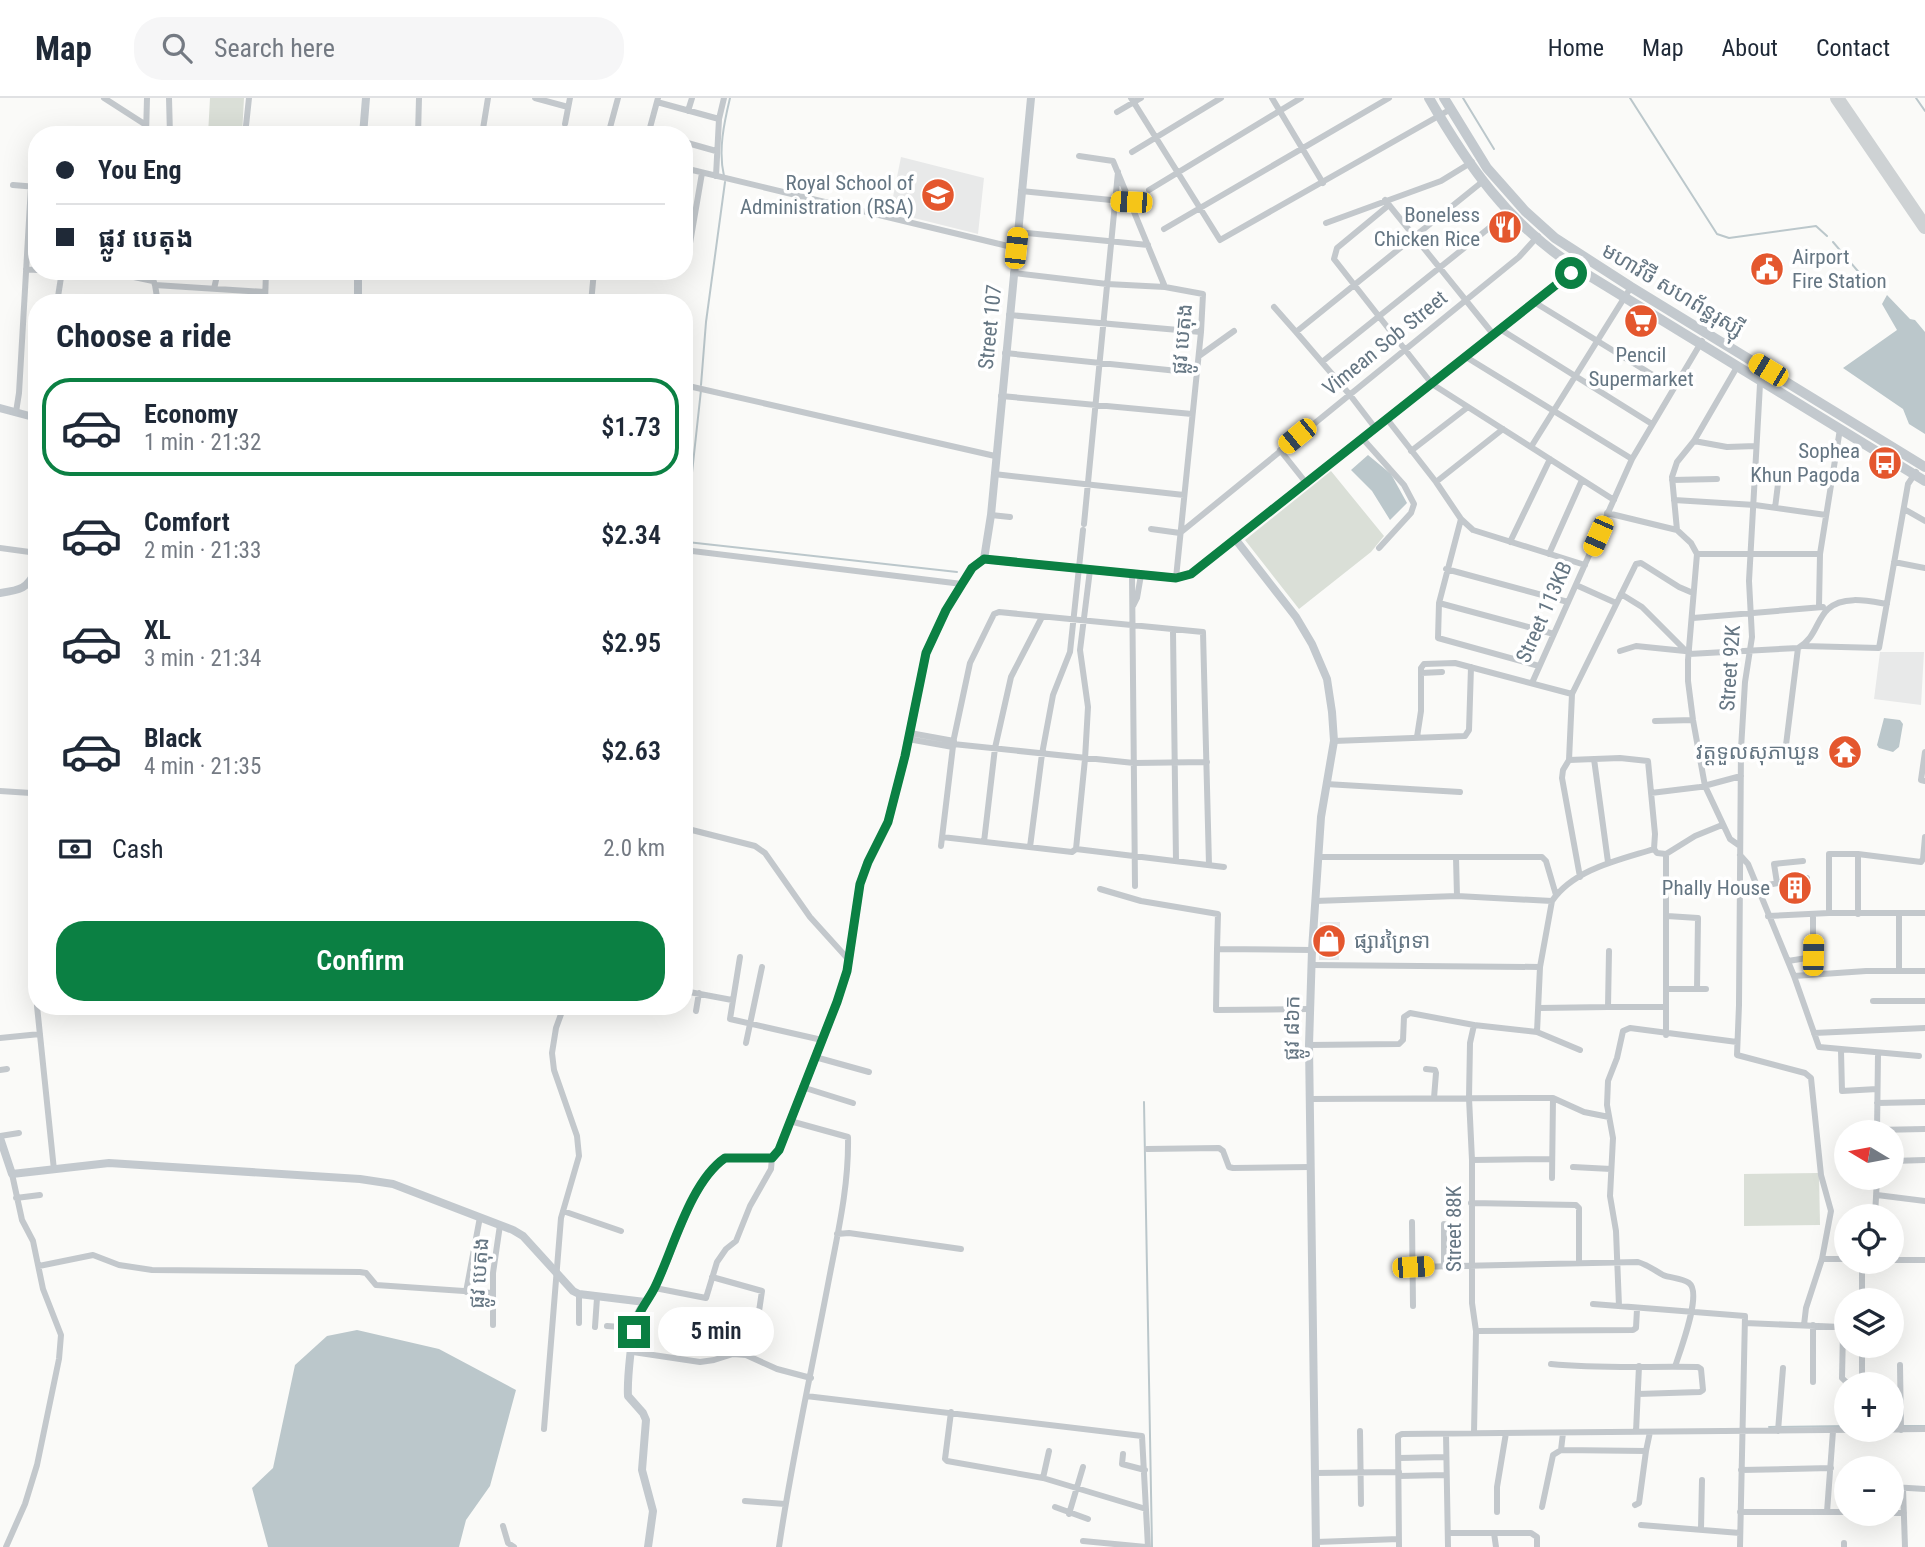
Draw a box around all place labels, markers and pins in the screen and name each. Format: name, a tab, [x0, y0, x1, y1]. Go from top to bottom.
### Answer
place label: Royal School of Administration (RSA)	[740, 171, 914, 219]
school or university icon: Royal School of Administration (RSA)	[919, 176, 957, 214]
place label: Boneless Chicken Rice	[1374, 203, 1480, 251]
restaurant icon: Boneless Chicken Rice	[1486, 208, 1524, 246]
place label: Airport Fire Station	[1792, 245, 1887, 293]
public building icon: Airport Fire Station	[1748, 250, 1786, 288]
supermarket icon: Pencil Supermarket	[1622, 302, 1660, 340]
place label: Pencil Supermarket	[1588, 343, 1694, 391]
place label: Sophea Khun Pagoda	[1750, 439, 1860, 487]
bus stop icon: Sophea Khun Pagoda	[1866, 444, 1904, 482]
temple icon: វត្តទួលសុភាឃួន	[1826, 733, 1864, 771]
place label: វត្តទួលសុភាឃួន	[1696, 740, 1820, 766]
building icon: Phally House	[1776, 869, 1814, 907]
place label: Phally House	[1662, 876, 1770, 900]
shop icon: ផ្សារព្រៃទា	[1310, 922, 1348, 960]
place label: ផ្សារព្រៃទា	[1354, 929, 1430, 954]

